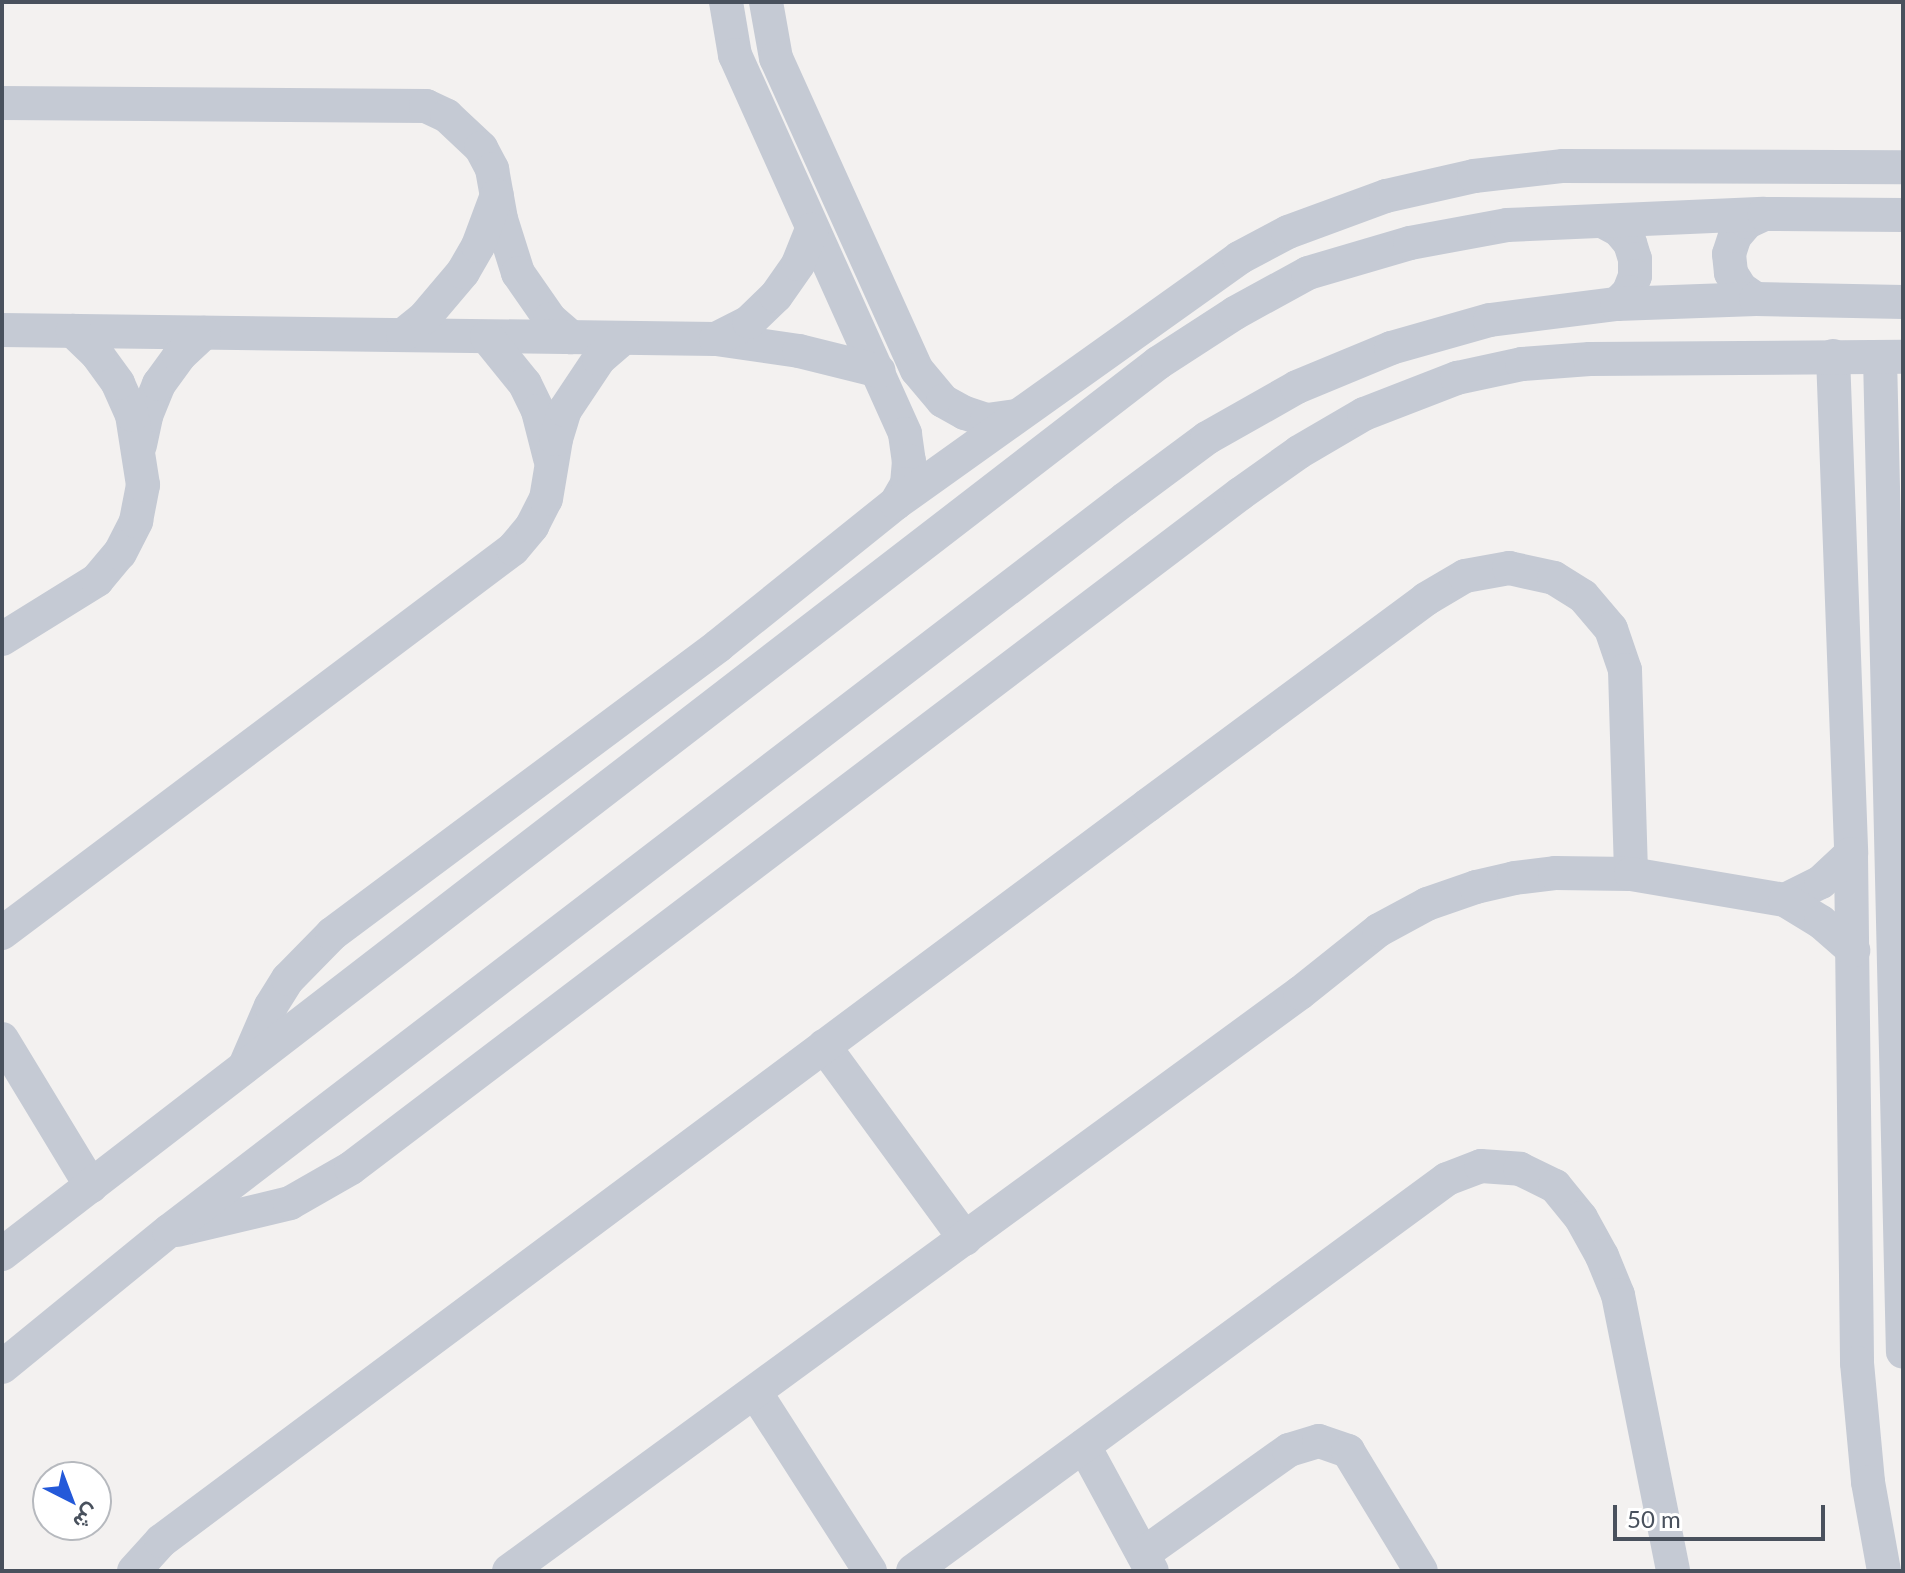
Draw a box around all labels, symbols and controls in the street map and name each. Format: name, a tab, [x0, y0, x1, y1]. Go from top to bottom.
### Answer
north arrow	[32, 1461, 112, 1541]
scale bar	[1617, 1489, 1829, 1539]
text: ش	[68, 1499, 106, 1537]
text: 50 m	[1627, 1504, 1681, 1533]

